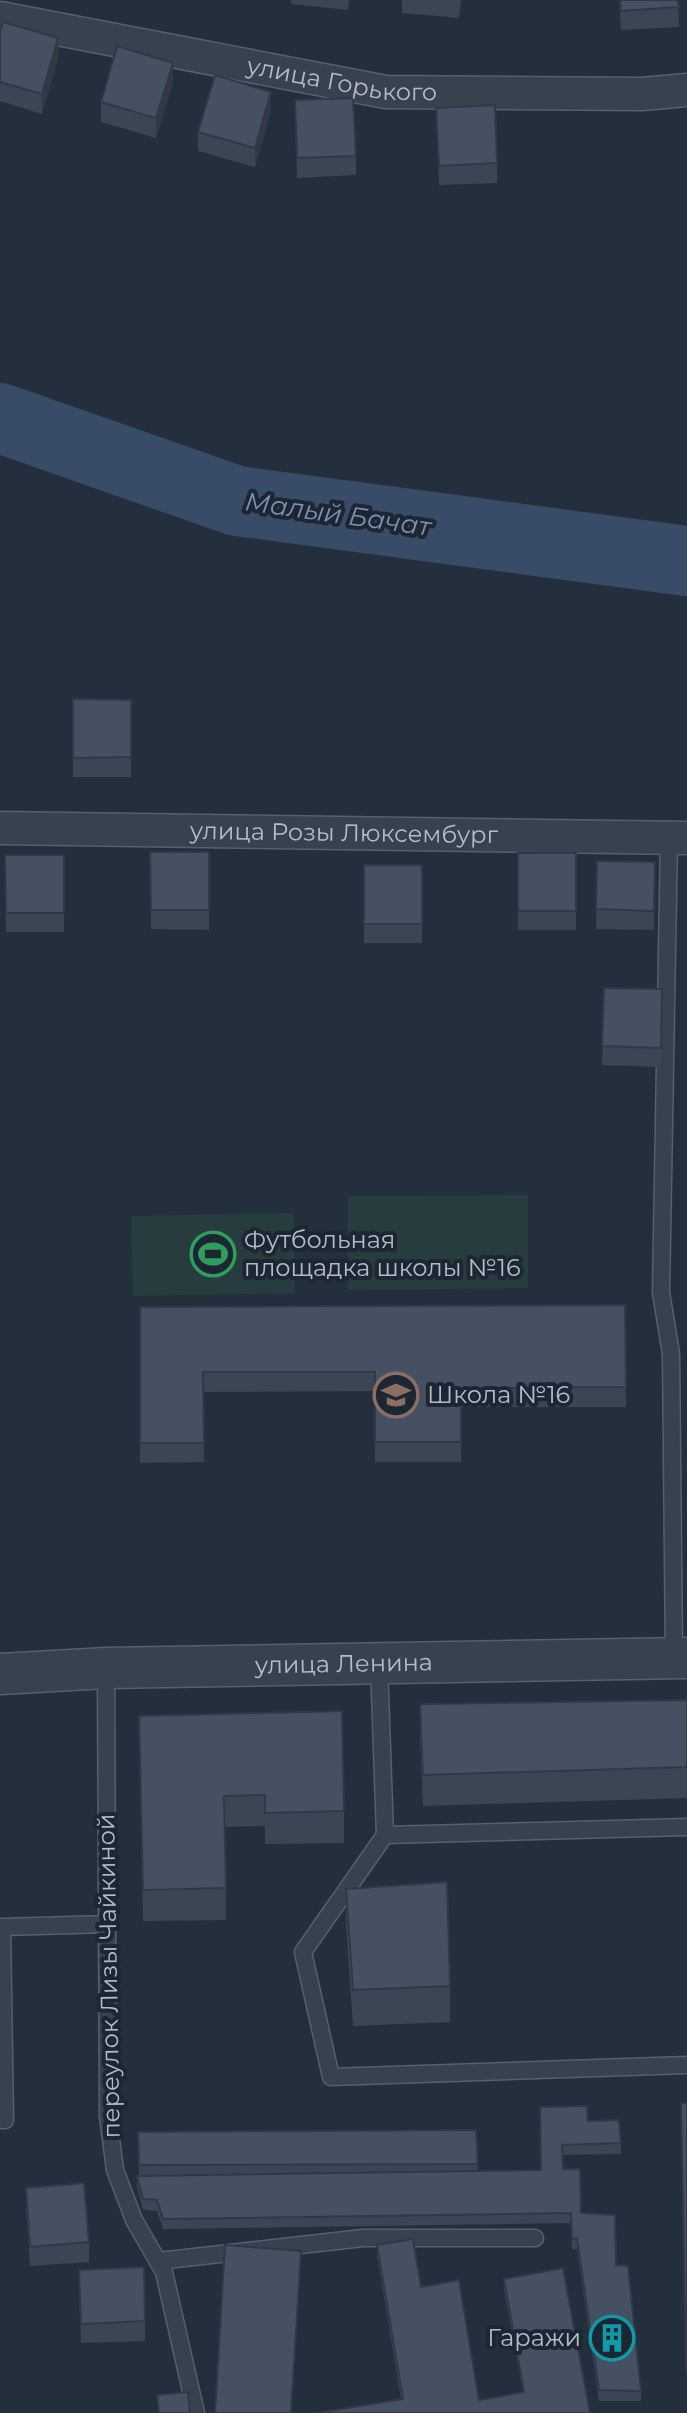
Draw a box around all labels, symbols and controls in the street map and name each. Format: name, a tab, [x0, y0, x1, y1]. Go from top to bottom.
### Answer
street label: улица Горького	[244, 51, 437, 106]
water label: Малый Бачат	[243, 485, 435, 543]
street label: улица Розы Люксембург	[189, 816, 499, 849]
place label: Футбольная площадка школы №16	[244, 1225, 521, 1282]
sports icon: Футбольная площадка школы №16	[189, 1230, 237, 1278]
school or university icon: Школа №16	[372, 1371, 420, 1419]
place label: Школа №16	[427, 1380, 570, 1409]
street label: улица Ленина	[254, 1647, 433, 1679]
street label: переулок Лизы Чайкиной	[91, 1813, 126, 2139]
building icon: Гаражи	[588, 2314, 636, 2362]
place label: Гаражи	[487, 2323, 581, 2352]

